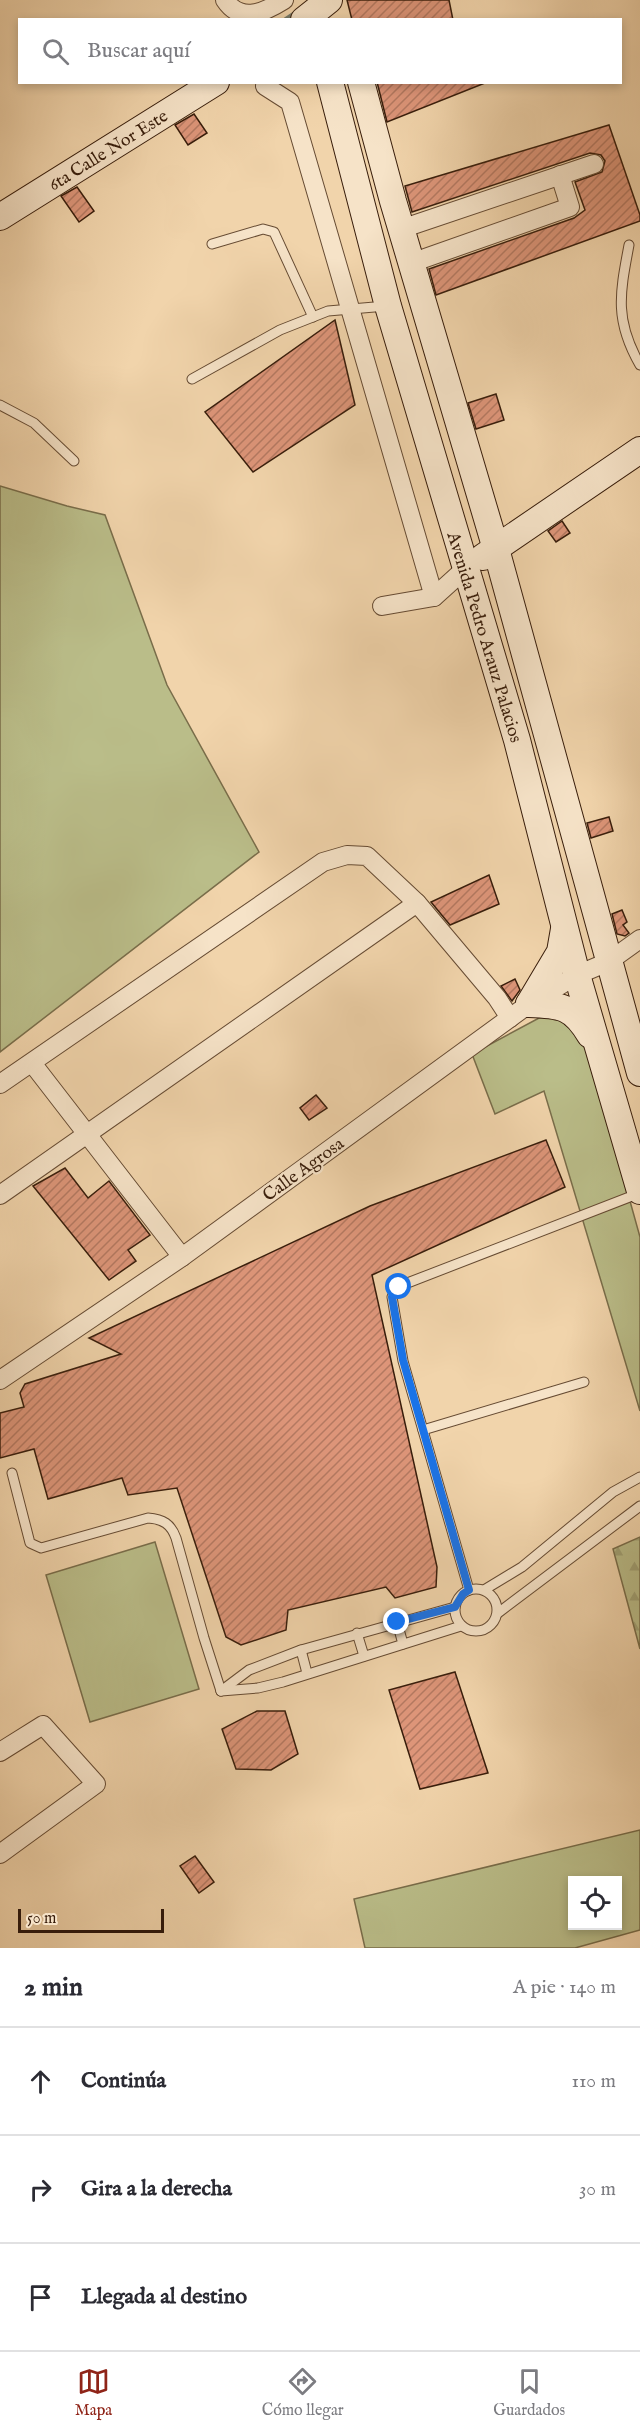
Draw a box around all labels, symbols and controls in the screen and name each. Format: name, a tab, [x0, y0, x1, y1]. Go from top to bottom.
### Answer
search box	[18, 18, 622, 84]
icon: search	[39, 35, 72, 68]
text: Buscar aquí	[87, 37, 190, 65]
street label: 6ta Calle Nor Este	[45, 105, 173, 197]
street label: Avenida Pedro Arauz Palacios	[440, 528, 527, 746]
street label: Calle Agrosa	[259, 1133, 349, 1207]
route start	[385, 1273, 411, 1299]
route end	[383, 1608, 409, 1634]
map controls	[568, 1876, 622, 1930]
button: locate	[568, 1876, 622, 1930]
scale bar	[18, 1906, 164, 1934]
text: 50 m	[27, 1909, 56, 1929]
text: 2 min	[24, 1971, 83, 2004]
text: A pie · 140 m	[513, 1975, 616, 2000]
icon: ahead	[24, 2065, 57, 2098]
text: Continúa	[81, 2067, 166, 2095]
text: 110 m	[572, 2069, 616, 2094]
icon: right	[24, 2173, 57, 2206]
text: Gira a la derecha	[81, 2175, 232, 2203]
text: 30 m	[579, 2177, 616, 2202]
icon: arrive	[24, 2281, 57, 2314]
text: Llegada al destino	[81, 2283, 247, 2311]
tab: Mapa	[75, 2365, 112, 2421]
tab: Cómo llegar	[262, 2365, 344, 2421]
tab: Guardados	[493, 2365, 565, 2421]

